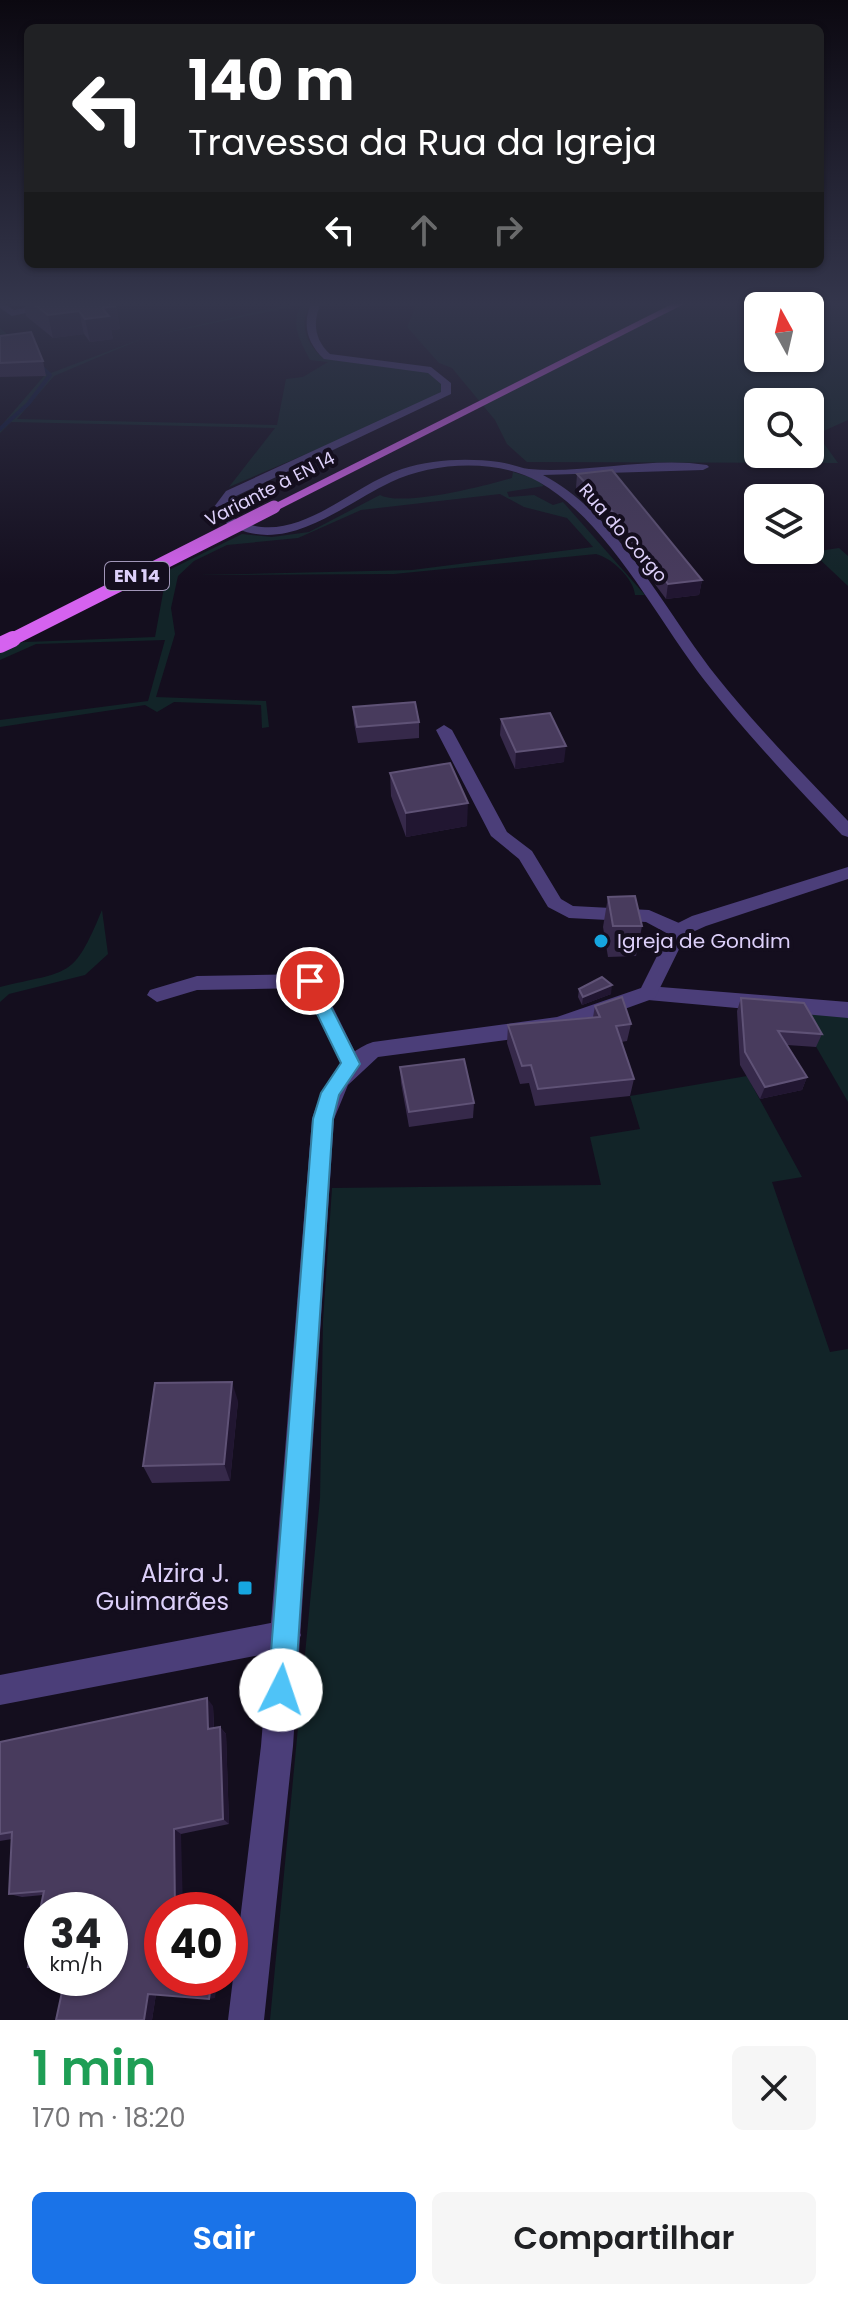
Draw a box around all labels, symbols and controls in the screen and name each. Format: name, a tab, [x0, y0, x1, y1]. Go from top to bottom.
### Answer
text: 140 m	[188, 41, 355, 120]
icon: left	[56, 56, 160, 160]
text: Travessa da Rua da Igreja	[188, 117, 657, 168]
icon: left	[318, 208, 362, 252]
icon: ahead	[402, 208, 446, 252]
icon: right	[486, 208, 530, 252]
north arrow	[744, 292, 824, 372]
map controls	[744, 292, 824, 564]
button: search	[744, 388, 824, 468]
street label: Variante à EN 14	[201, 445, 339, 532]
street label: Rua do Corgo	[573, 478, 673, 588]
button: layers	[744, 484, 824, 564]
road number: EN 14	[105, 562, 169, 590]
place label: Igreja de Gondim	[617, 927, 791, 955]
marker: Igreja de Gondim	[592, 932, 610, 950]
pin	[276, 947, 344, 1015]
icon: arrive	[288, 959, 332, 1003]
place label: Alzira J. Guimarães	[96, 1557, 229, 1618]
marker: Alzira J. Guimarães	[236, 1579, 254, 1597]
position arrow	[239, 1648, 323, 1732]
speed limit sign: 40	[144, 1892, 248, 1996]
text: 34	[50, 1906, 102, 1962]
text: km/h	[49, 1950, 103, 1978]
text: 1 min	[32, 2035, 156, 2102]
button: close	[732, 2046, 816, 2130]
text: 170 m · 18:20	[32, 2100, 186, 2136]
button: Sair	[32, 2192, 416, 2284]
button: Compartilhar	[432, 2192, 816, 2284]

